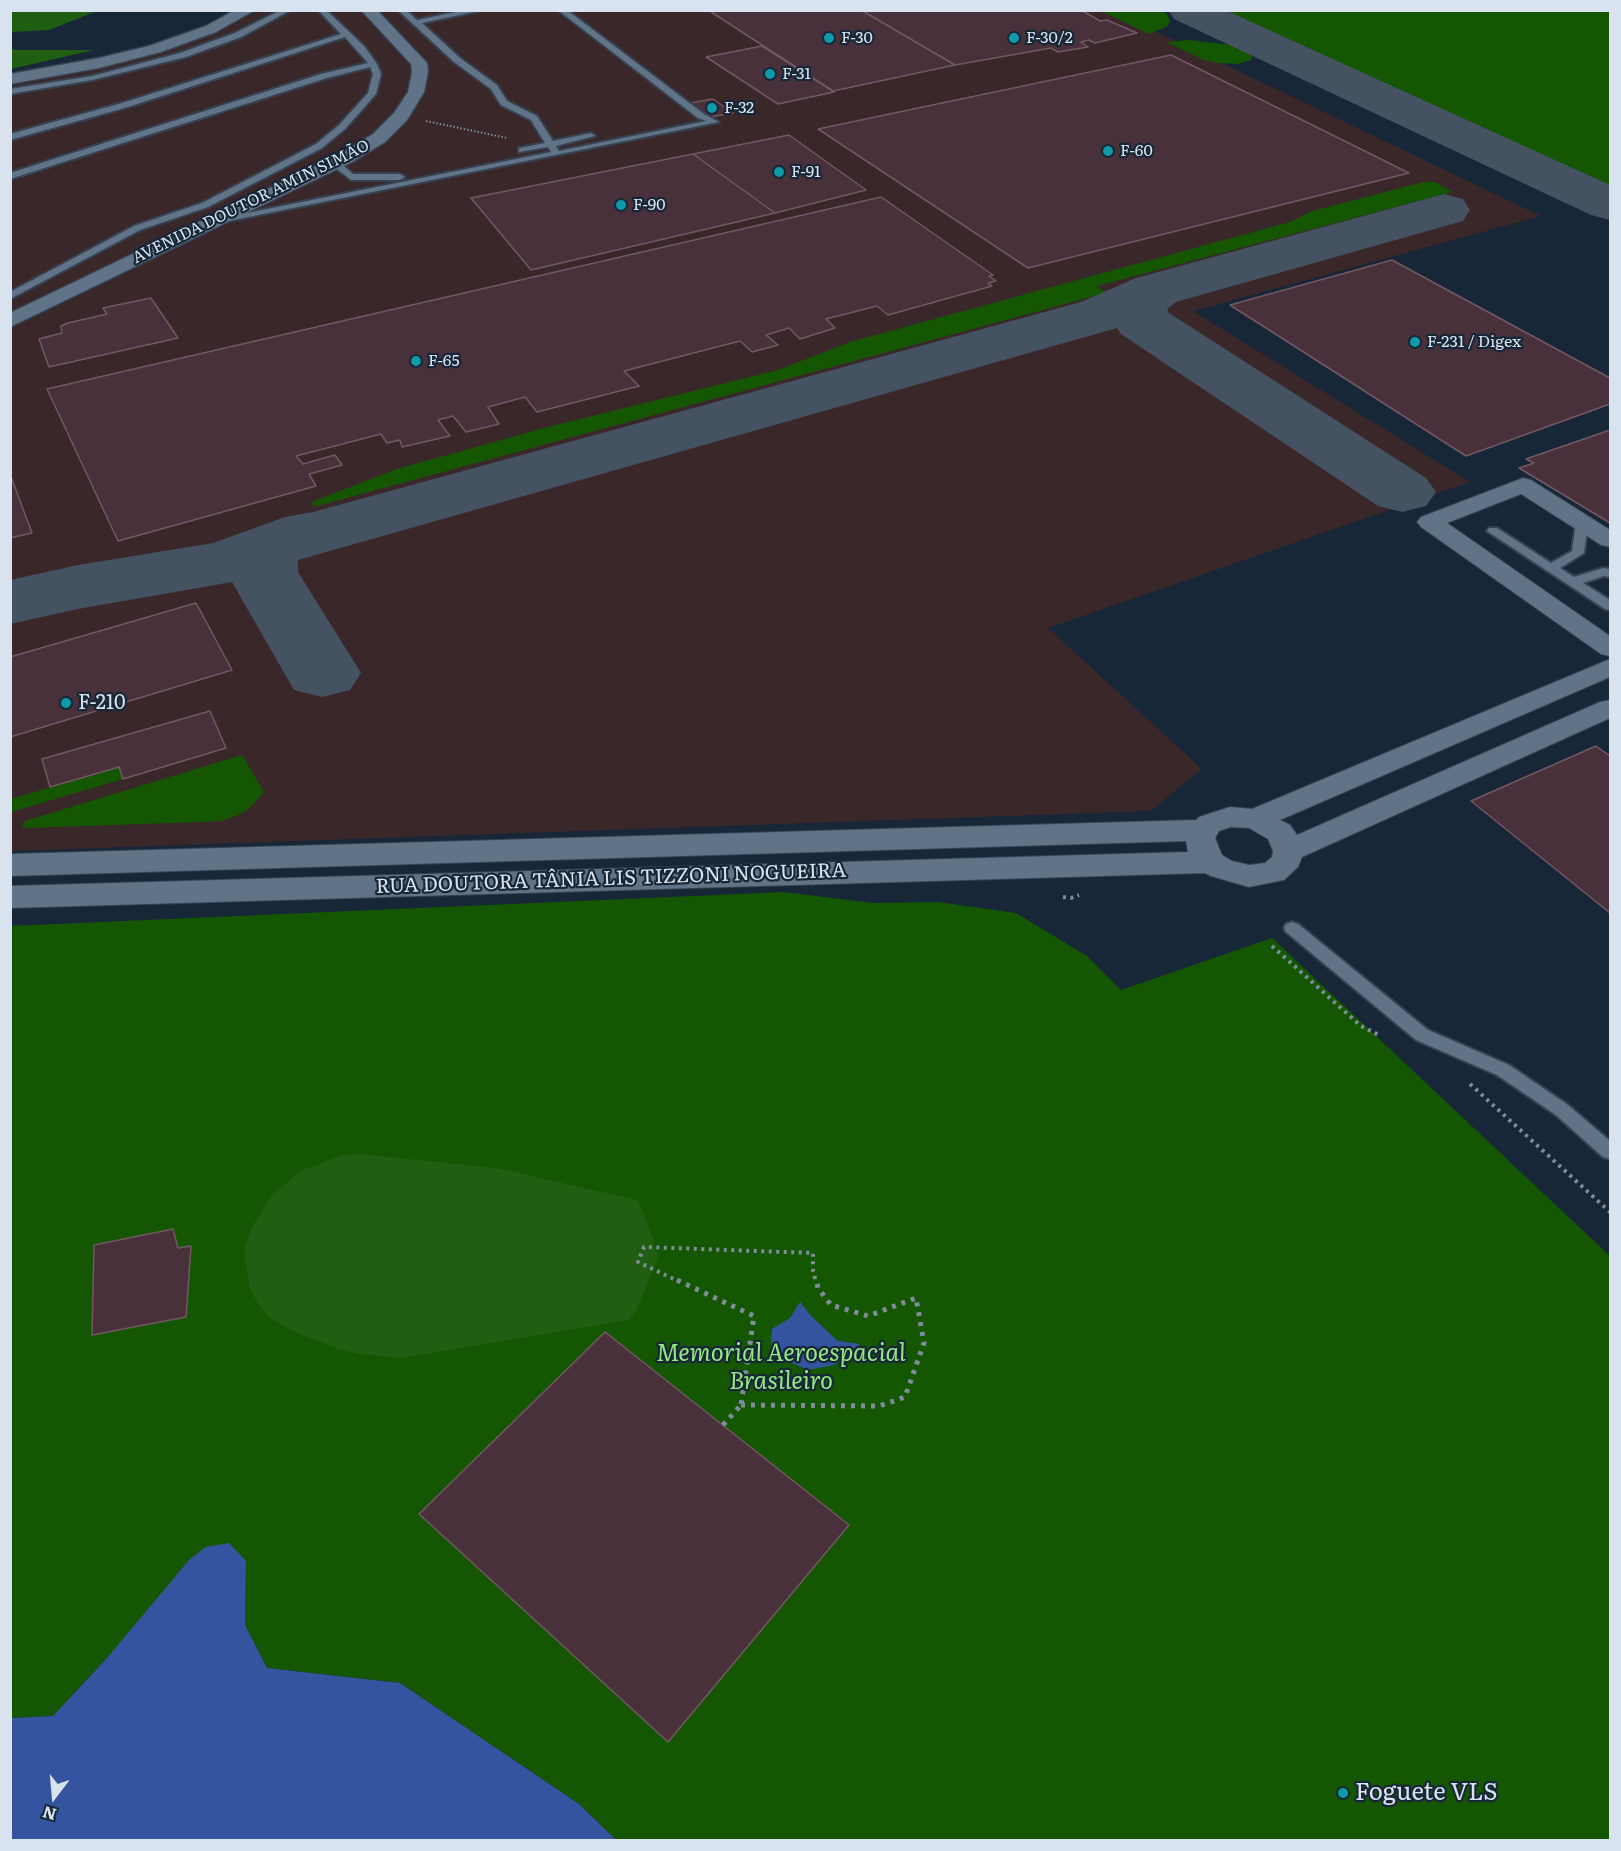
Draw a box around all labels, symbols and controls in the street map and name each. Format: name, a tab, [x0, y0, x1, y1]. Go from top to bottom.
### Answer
place label: F-30	[841, 28, 873, 48]
place label: F-30/2	[1026, 28, 1073, 48]
marker: F-30	[822, 31, 836, 45]
marker: F-30/2	[1007, 31, 1021, 45]
place label: F-31	[782, 64, 811, 84]
marker: F-31	[763, 67, 777, 81]
place label: F-32	[724, 98, 754, 118]
marker: F-32	[705, 101, 719, 115]
street label: AVENIDA DOUTOR AMIN SIMÃO	[130, 136, 372, 268]
place label: F-60	[1120, 141, 1153, 161]
marker: F-60	[1101, 144, 1115, 158]
place label: F-91	[791, 162, 821, 182]
marker: F-91	[772, 165, 786, 179]
place label: F-90	[633, 195, 665, 215]
marker: F-90	[614, 198, 628, 212]
place label: F-231 / Digex	[1427, 332, 1521, 352]
marker: F-231 / Digex	[1408, 335, 1422, 349]
place label: F-65	[428, 351, 460, 371]
marker: F-65	[409, 354, 423, 368]
place label: F-210	[78, 691, 126, 715]
marker: F-210	[59, 696, 73, 710]
street label: RUA DOUTORA TÂNIA LIS TIZZONI NOGUEIRA	[375, 859, 847, 899]
park label: Memorial Aeroespacial Brasileiro	[656, 1340, 906, 1396]
north arrow	[24, 1767, 84, 1827]
place label: Foguete VLS	[1355, 1779, 1498, 1807]
marker: Foguete VLS	[1336, 1786, 1350, 1800]
text: N	[39, 1801, 59, 1828]

